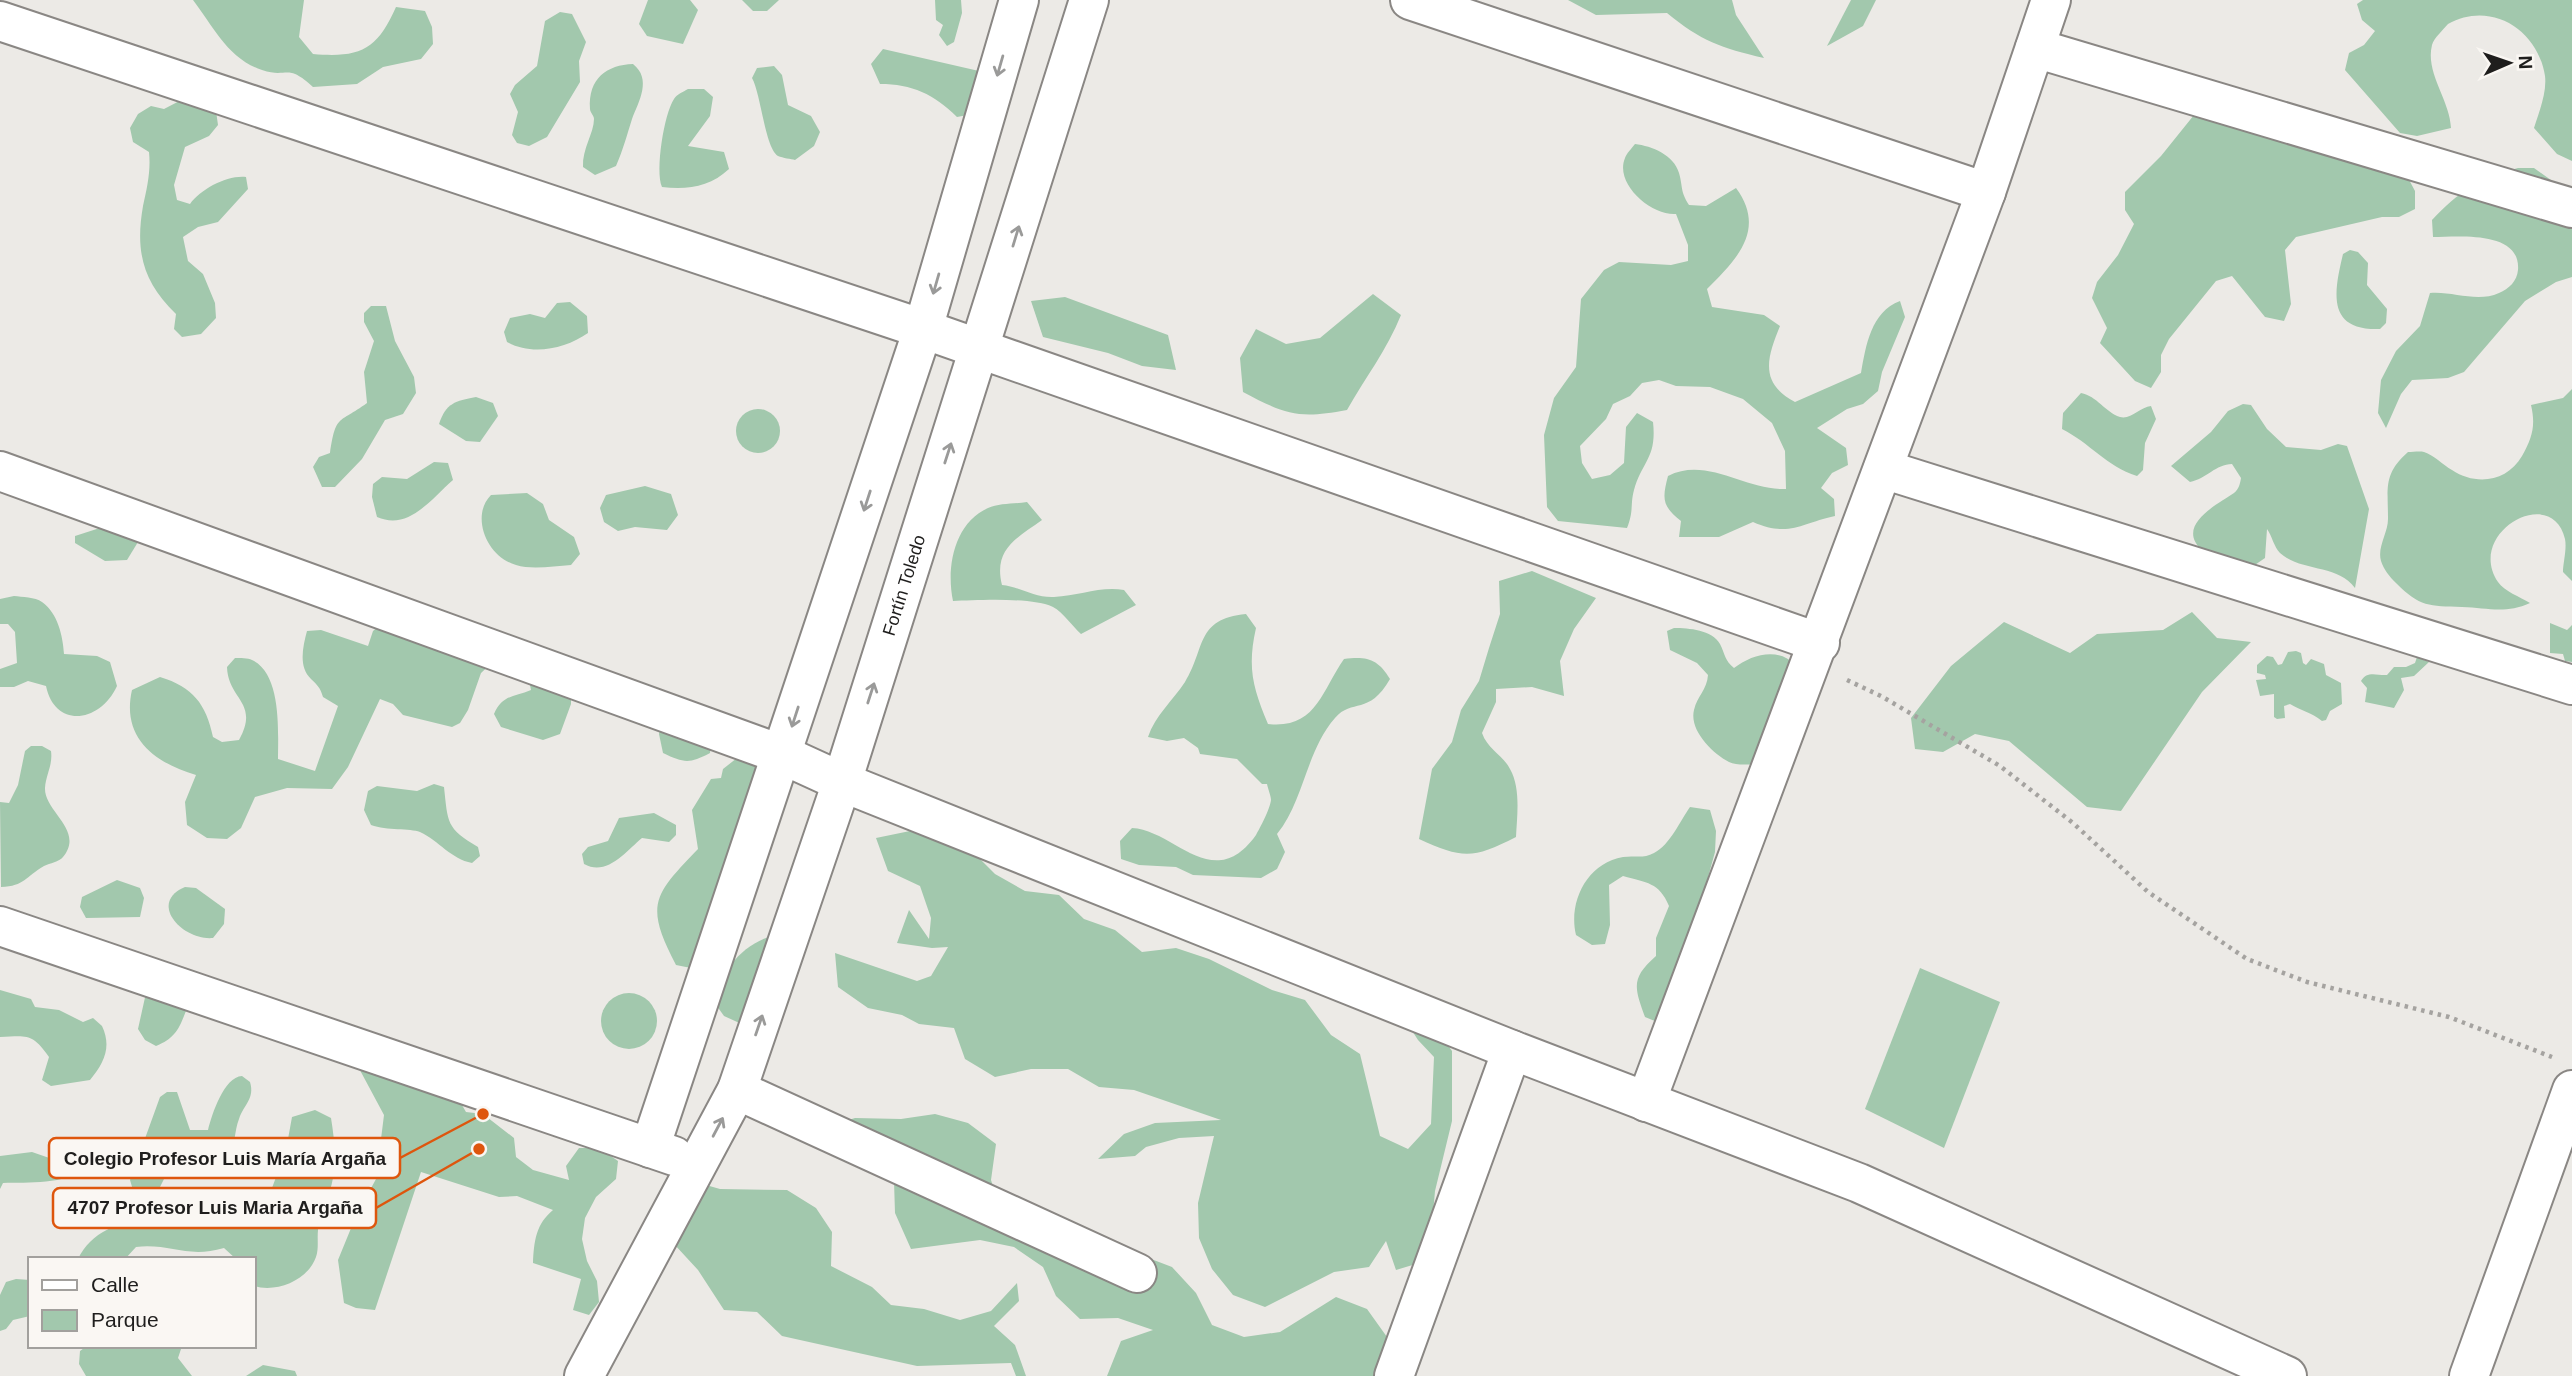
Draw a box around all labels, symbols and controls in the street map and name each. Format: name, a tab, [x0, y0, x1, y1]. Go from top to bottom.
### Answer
north arrow	[2474, 28, 2544, 98]
one-way arrow	[992, 54, 1005, 76]
text: N	[2515, 55, 2536, 70]
one-way arrow	[1011, 226, 1023, 248]
one-way arrow	[929, 273, 942, 295]
one-way arrow	[943, 443, 955, 465]
one-way arrow	[859, 489, 872, 511]
street label: Fortín Toledo	[879, 532, 929, 638]
one-way arrow	[866, 683, 878, 705]
one-way arrow	[788, 705, 801, 727]
one-way arrow	[754, 1015, 766, 1037]
one-way arrow	[711, 1117, 725, 1137]
callout: Colegio Profesor Luis María Argaña	[49, 1138, 400, 1178]
text: Colegio Profesor Luis María Argaña	[64, 1148, 387, 1169]
callout: 4707 Profesor Luis Maria Argaña	[53, 1188, 376, 1228]
text: 4707 Profesor Luis Maria Argaña	[68, 1197, 363, 1218]
legend	[28, 1257, 256, 1348]
text: Calle	[91, 1273, 139, 1296]
text: Parque	[91, 1308, 159, 1331]

